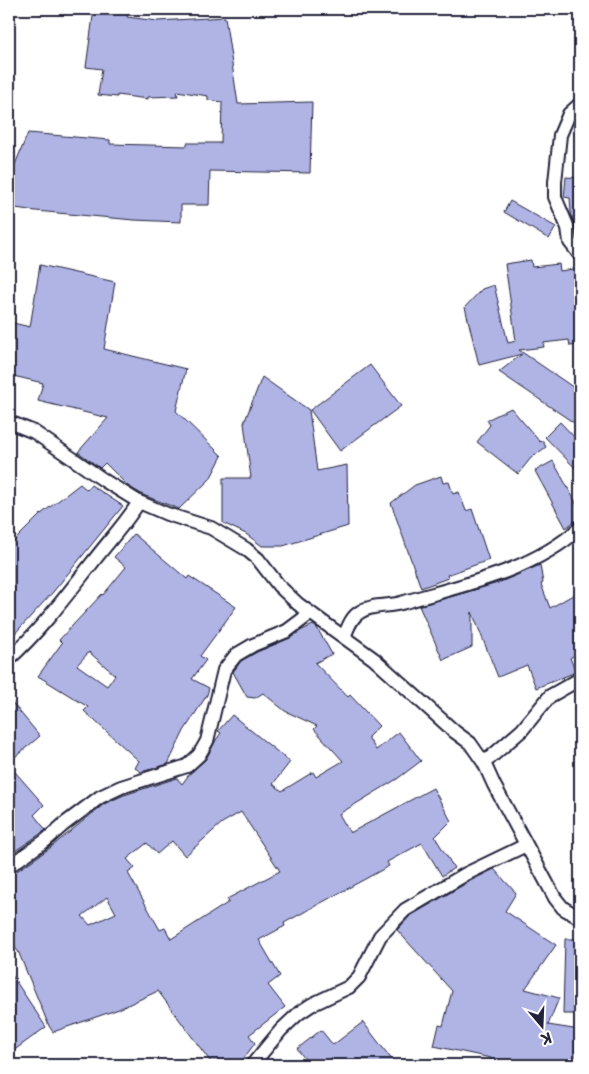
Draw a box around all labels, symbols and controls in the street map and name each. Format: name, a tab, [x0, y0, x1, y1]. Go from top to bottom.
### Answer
north arrow	[516, 1002, 566, 1052]
text: K	[538, 1027, 555, 1050]

